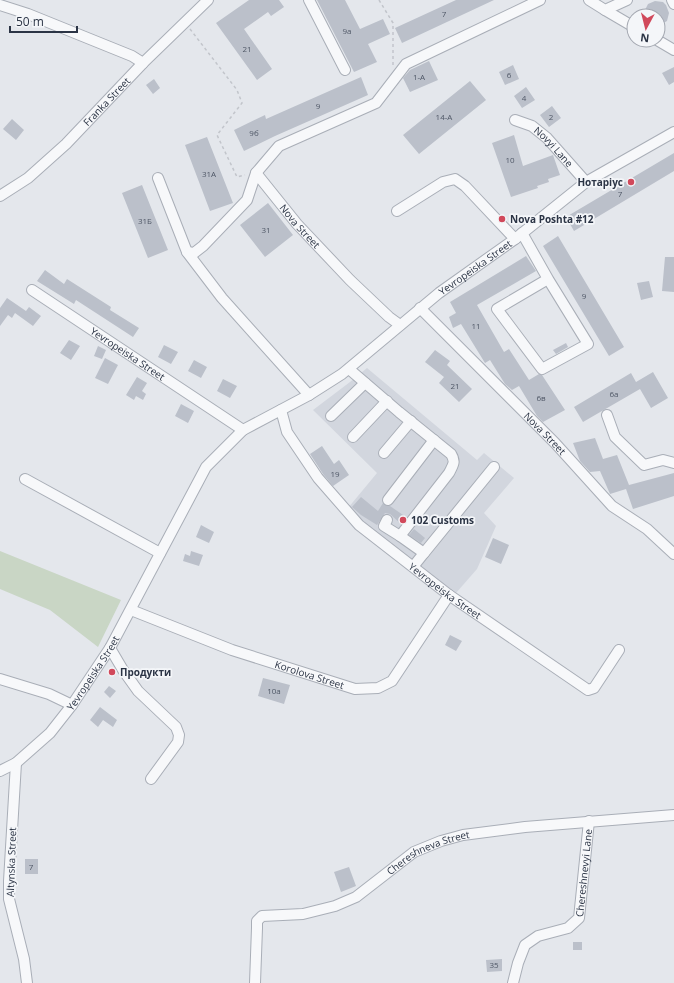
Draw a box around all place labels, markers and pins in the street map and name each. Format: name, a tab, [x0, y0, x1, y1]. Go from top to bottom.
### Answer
place label: Нотаріус	[577, 175, 623, 189]
marker: Нотаріус	[626, 177, 636, 187]
place label: Nova Poshta #12	[510, 212, 594, 226]
marker: Nova Poshta #12	[497, 214, 507, 224]
place label: 102 Customs	[411, 513, 474, 527]
marker: 102 Customs	[398, 515, 408, 525]
place label: Продукти	[120, 665, 171, 679]
marker: Продукти	[107, 667, 117, 677]

